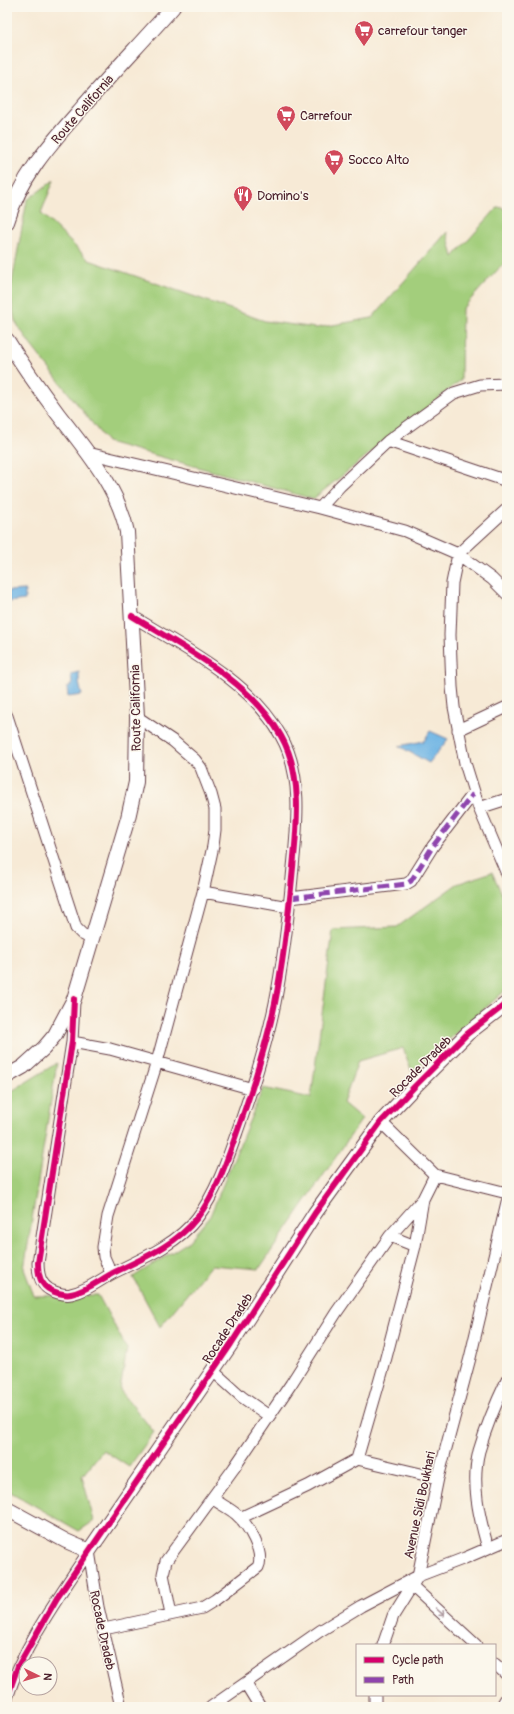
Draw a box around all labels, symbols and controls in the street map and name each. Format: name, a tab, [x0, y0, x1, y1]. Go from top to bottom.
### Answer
supermarket icon: carrefour tanger	[353, 19, 375, 47]
place label: carrefour tanger	[378, 23, 468, 39]
street label: Route California	[48, 72, 117, 148]
supermarket icon: Carrefour	[275, 104, 297, 132]
place label: Carrefour	[300, 108, 353, 124]
supermarket icon: Socco Alto	[323, 148, 345, 176]
place label: Socco Alto	[348, 152, 409, 168]
restaurant icon: Domino's	[232, 184, 254, 212]
place label: Domino's	[257, 188, 309, 204]
street label: Route California	[127, 664, 145, 752]
street label: Rocade Dradeb	[386, 1032, 455, 1101]
street label: Rocade Dradeb	[199, 1290, 257, 1367]
street label: Avenue Sidi Boukhari	[401, 1450, 439, 1560]
street label: Rocade Dradeb	[86, 1589, 118, 1672]
one-way arrow	[435, 1608, 445, 1617]
legend	[356, 1644, 496, 1696]
text: Cycle path	[392, 1653, 444, 1668]
north arrow	[18, 1656, 58, 1696]
text: N	[41, 1673, 54, 1682]
text: Path	[392, 1673, 414, 1688]

